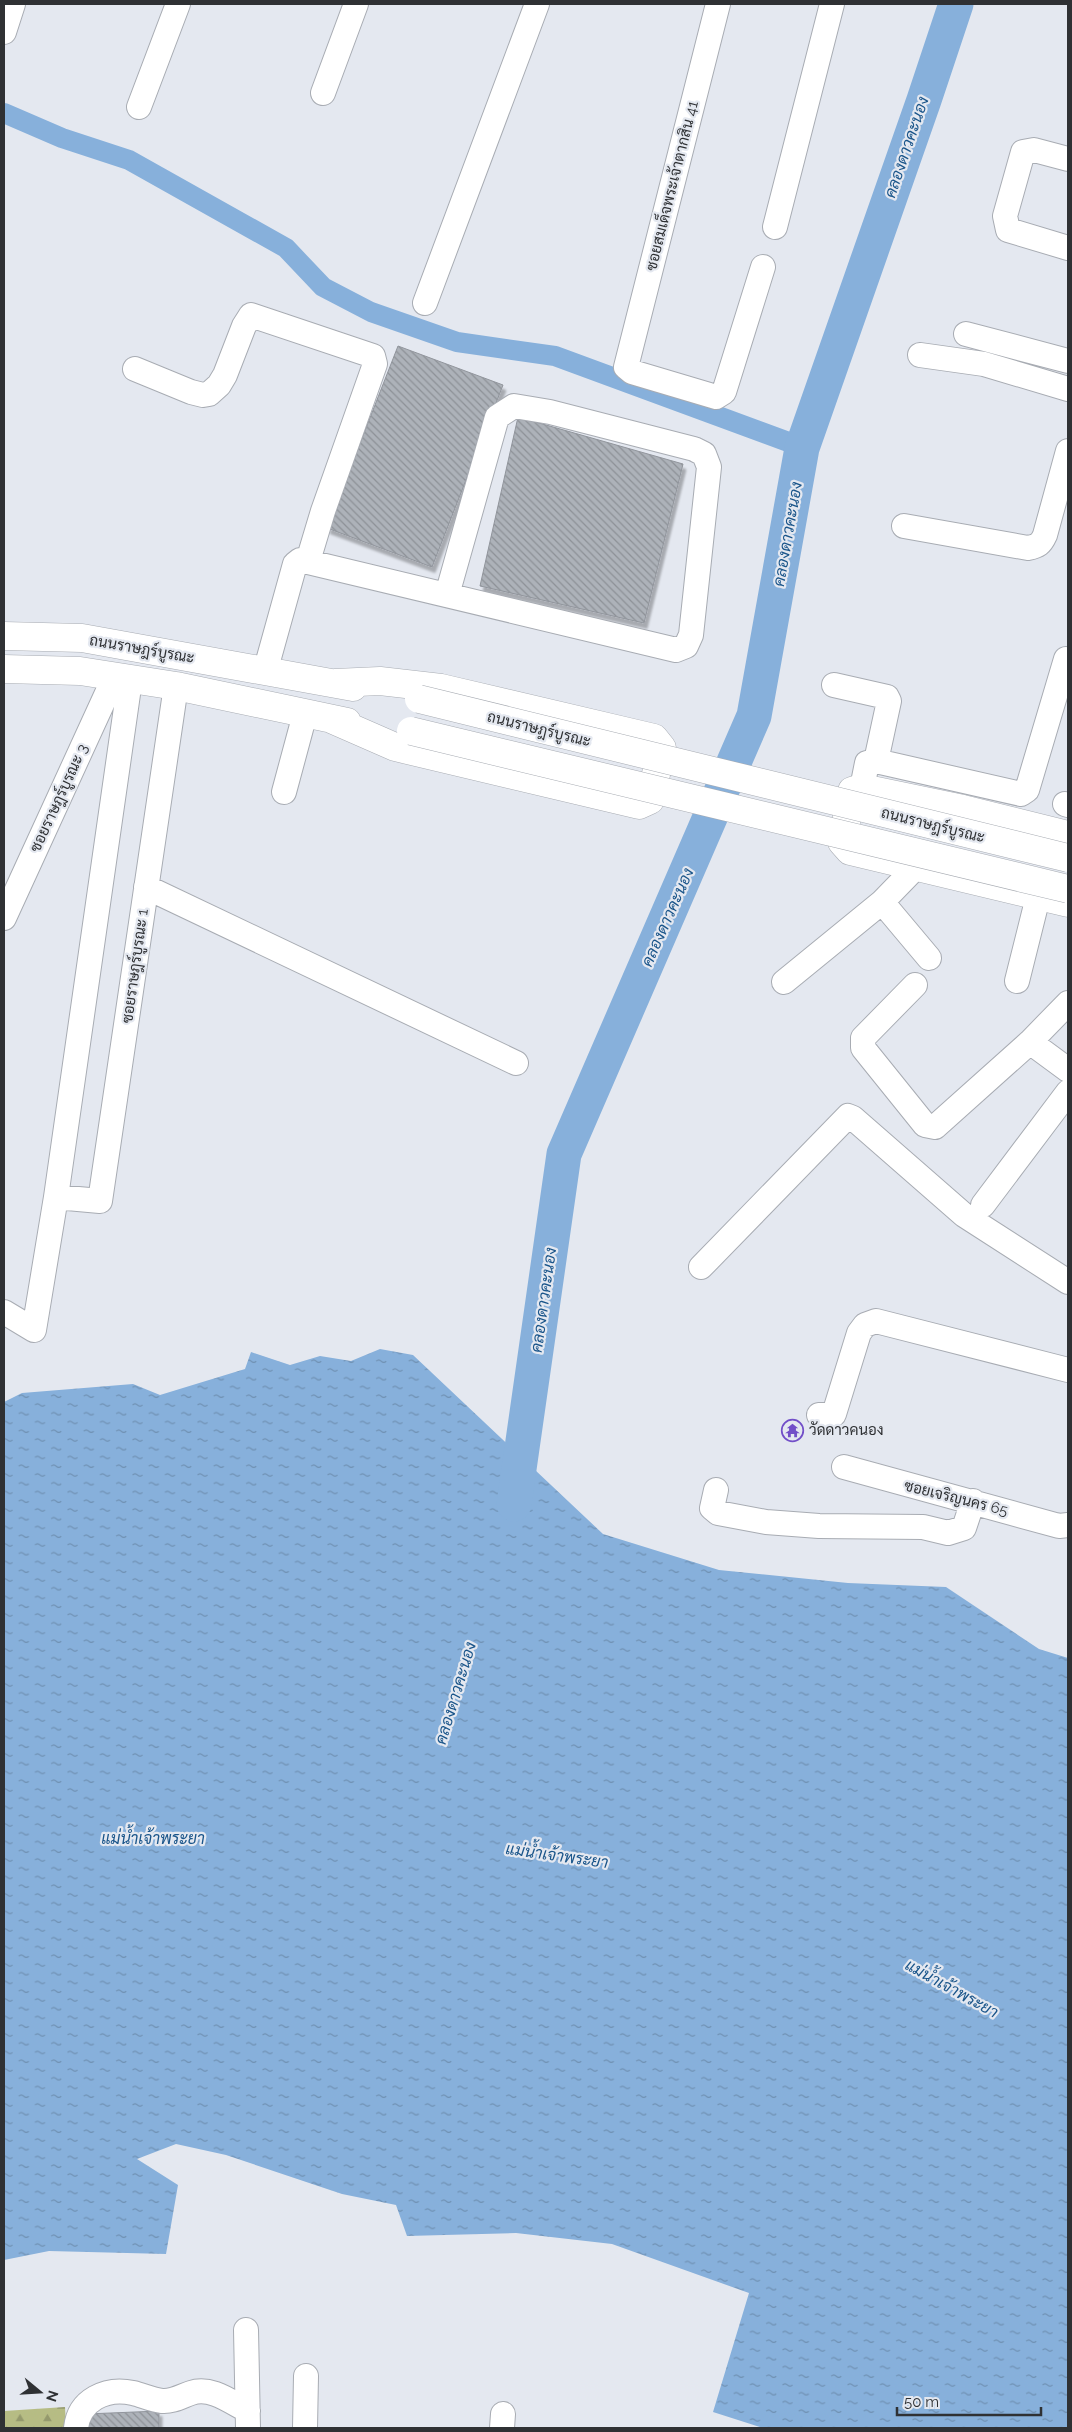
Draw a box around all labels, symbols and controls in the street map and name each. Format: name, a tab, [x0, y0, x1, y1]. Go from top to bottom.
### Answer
water label: คลองดาวคะนอง	[880, 94, 933, 200]
street label: ซอยสมเด็จพระเจ้าตากสิน 41	[640, 98, 702, 273]
water label: คลองดาวคะนอง	[769, 480, 806, 588]
street label: ถนนราษฎร์บูรณะ	[88, 630, 196, 668]
street label: ถนนราษฎร์บูรณะ	[485, 706, 593, 752]
street label: ซอยราษฎร์บูรณะ 3	[25, 741, 93, 855]
street label: ถนนราษฎร์บูรณะ	[879, 802, 987, 848]
water label: คลองดาวคะนอง	[637, 865, 698, 970]
street label: ซอยราษฎร์บูรณะ 1	[117, 907, 153, 1025]
water label: คลองดาวคะนอง	[527, 1246, 560, 1354]
temple icon: วัดดาวคนอง	[781, 1418, 805, 1442]
place label: วัดดาวคนอง	[809, 1421, 884, 1439]
street label: ซอยเจริญนคร 65	[902, 1476, 1010, 1520]
water label: คลองดาวคะนอง	[431, 1640, 480, 1747]
water label: แม่น้ำเจ้าพระยา	[101, 1824, 205, 1848]
water label: แม่น้ำเจ้าพระยา	[504, 1834, 610, 1872]
water label: แม่น้ำเจ้าพระยา	[902, 1951, 1004, 2022]
north arrow	[15, 2367, 65, 2417]
scale bar	[897, 2384, 1041, 2416]
text: N	[43, 2388, 62, 2404]
text: 50 m	[904, 2393, 939, 2411]

